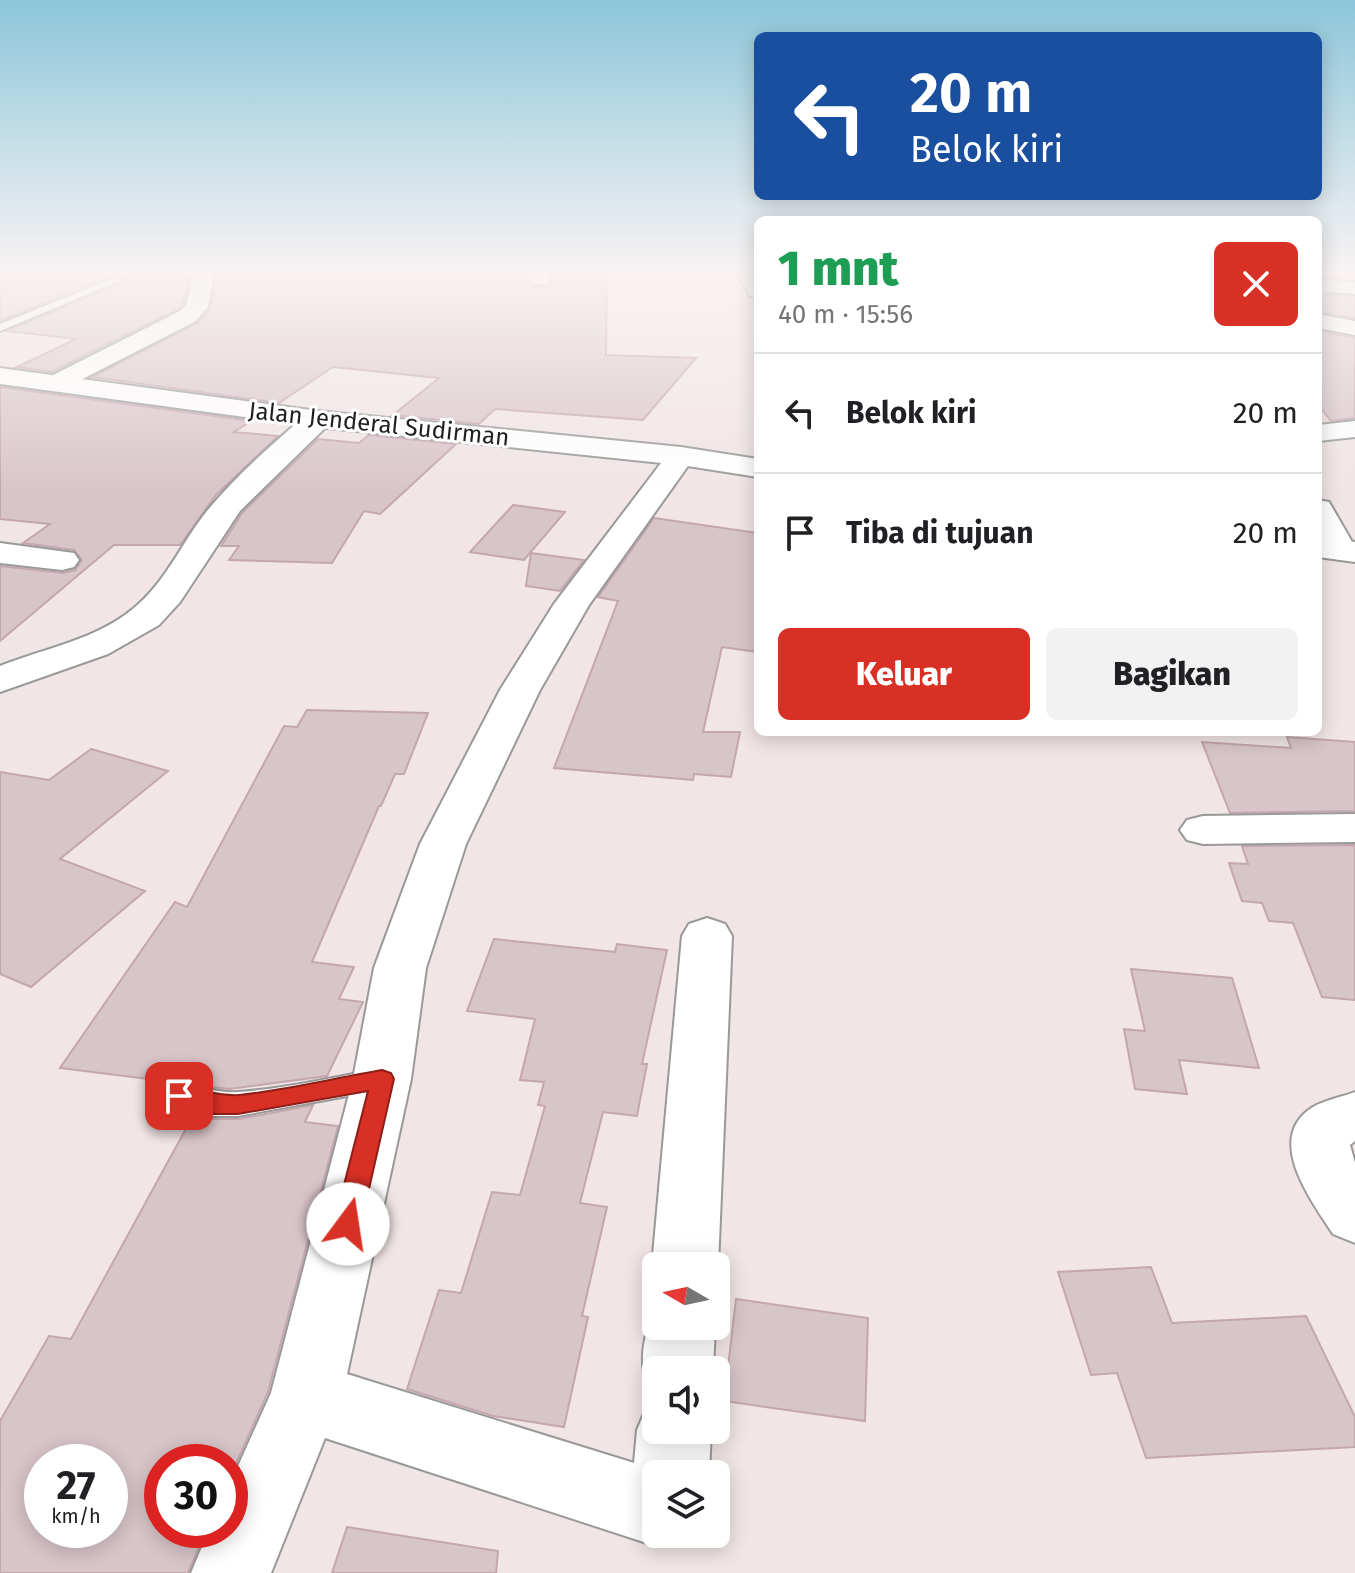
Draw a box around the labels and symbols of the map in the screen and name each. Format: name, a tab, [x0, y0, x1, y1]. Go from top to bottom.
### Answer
street label: Jalan Jenderal Sudirman	[247, 396, 511, 452]
pin	[145, 1062, 213, 1130]
position arrow	[306, 1182, 390, 1266]
north arrow	[642, 1252, 730, 1340]
speed limit sign: 30	[144, 1444, 248, 1548]

